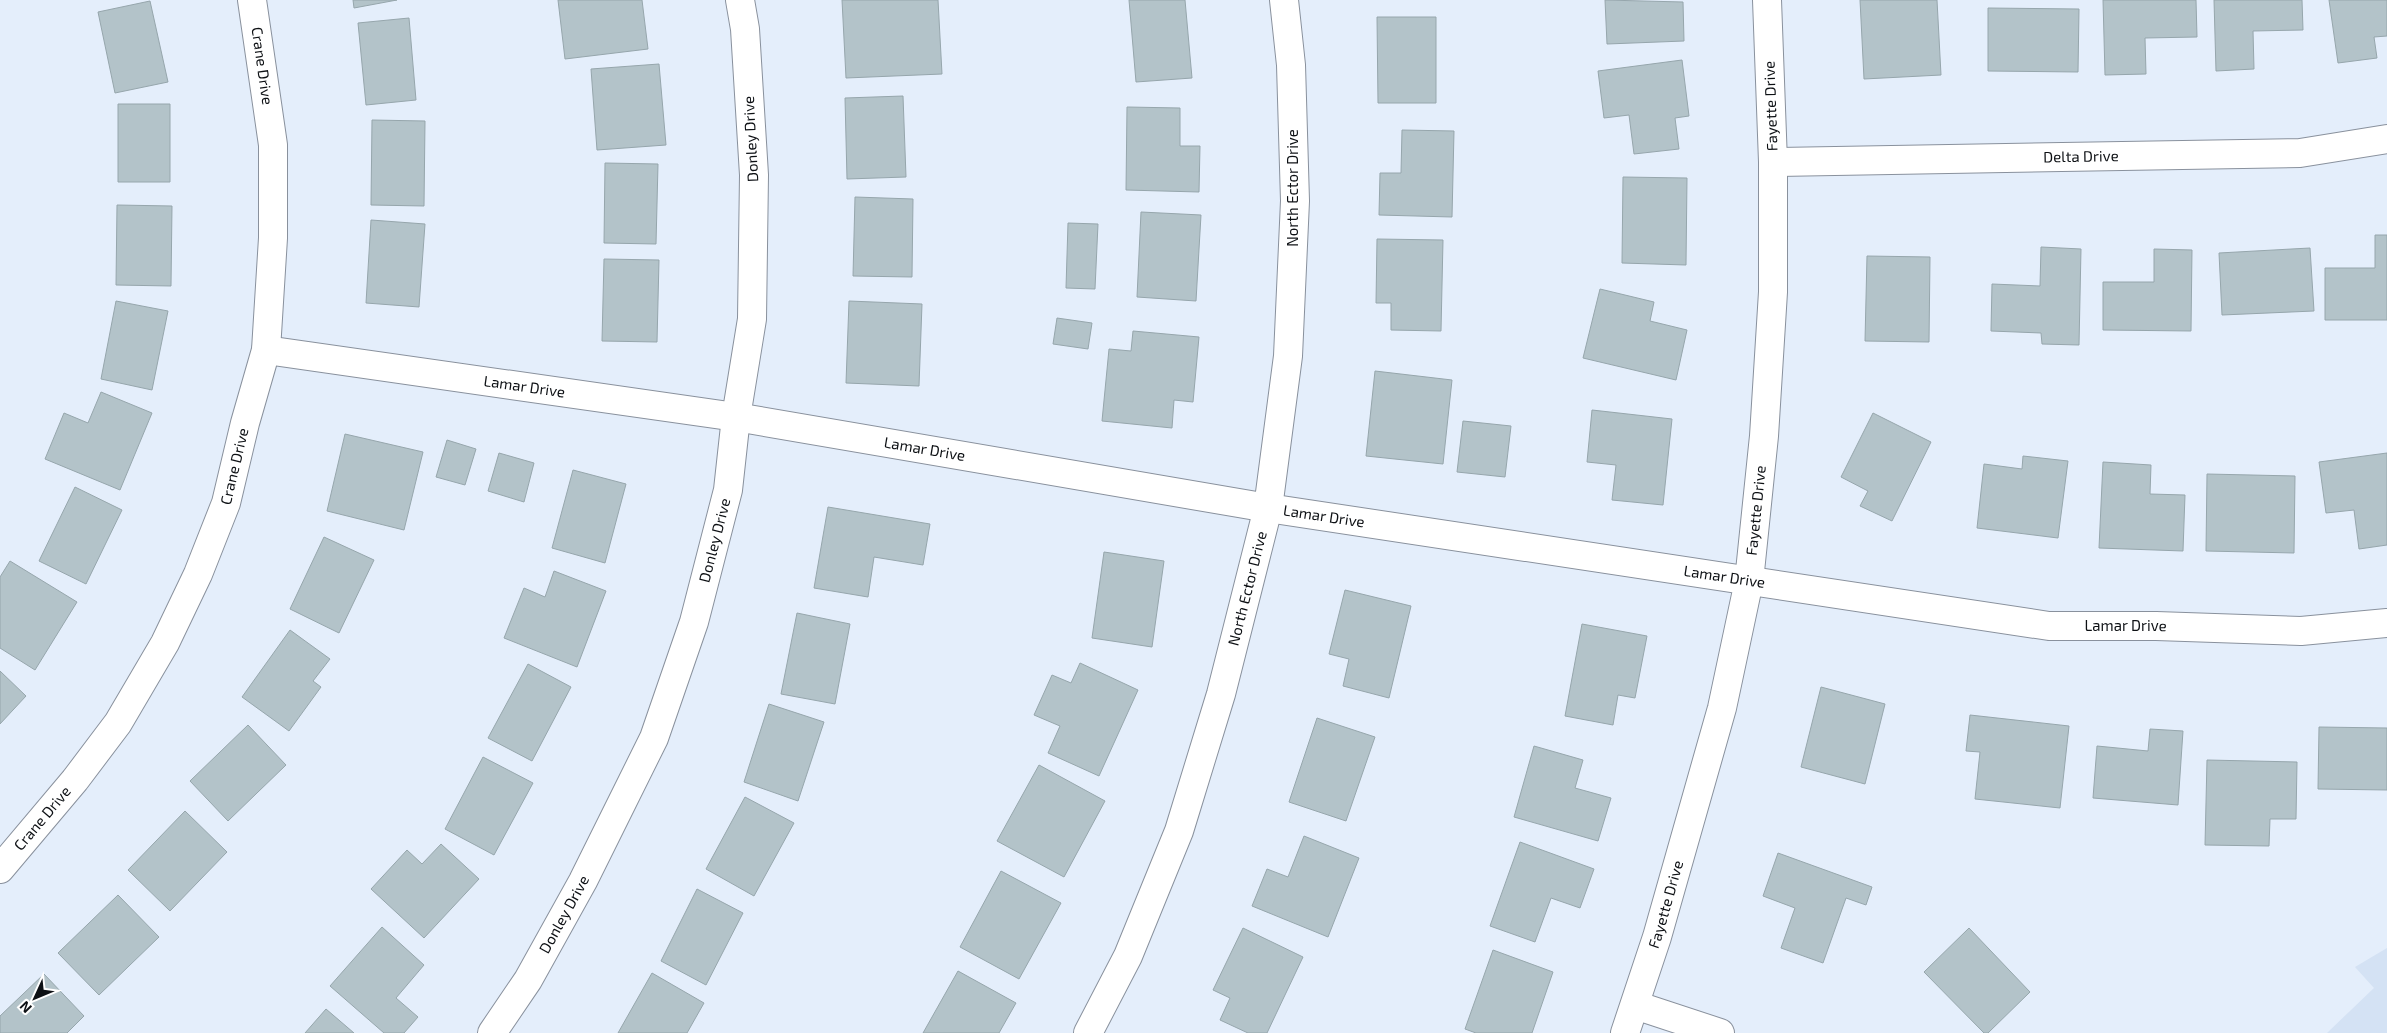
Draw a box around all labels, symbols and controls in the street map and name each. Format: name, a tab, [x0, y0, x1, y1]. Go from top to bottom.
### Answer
street label: Crane Drive	[249, 26, 277, 106]
street label: Fayette Drive	[1759, 61, 1781, 151]
street label: Donley Drive	[739, 96, 761, 183]
street label: North Ector Drive	[1283, 129, 1301, 247]
street label: Delta Drive	[2043, 146, 2119, 165]
street label: Lamar Drive	[483, 371, 566, 401]
street label: Crane Drive	[216, 426, 252, 506]
street label: Lamar Drive	[883, 432, 967, 464]
street label: Fayette Drive	[1742, 464, 1769, 556]
street label: Donley Drive	[695, 496, 734, 584]
street label: Lamar Drive	[1282, 500, 1366, 530]
street label: North Ector Drive	[1224, 529, 1270, 647]
street label: Lamar Drive	[1683, 561, 1766, 591]
street label: Lamar Drive	[2085, 616, 2167, 634]
street label: Crane Drive	[10, 782, 74, 854]
street label: Fayette Drive	[1644, 858, 1686, 950]
street label: Donley Drive	[535, 872, 592, 956]
north arrow	[10, 973, 60, 1023]
text: N	[16, 998, 35, 1017]

